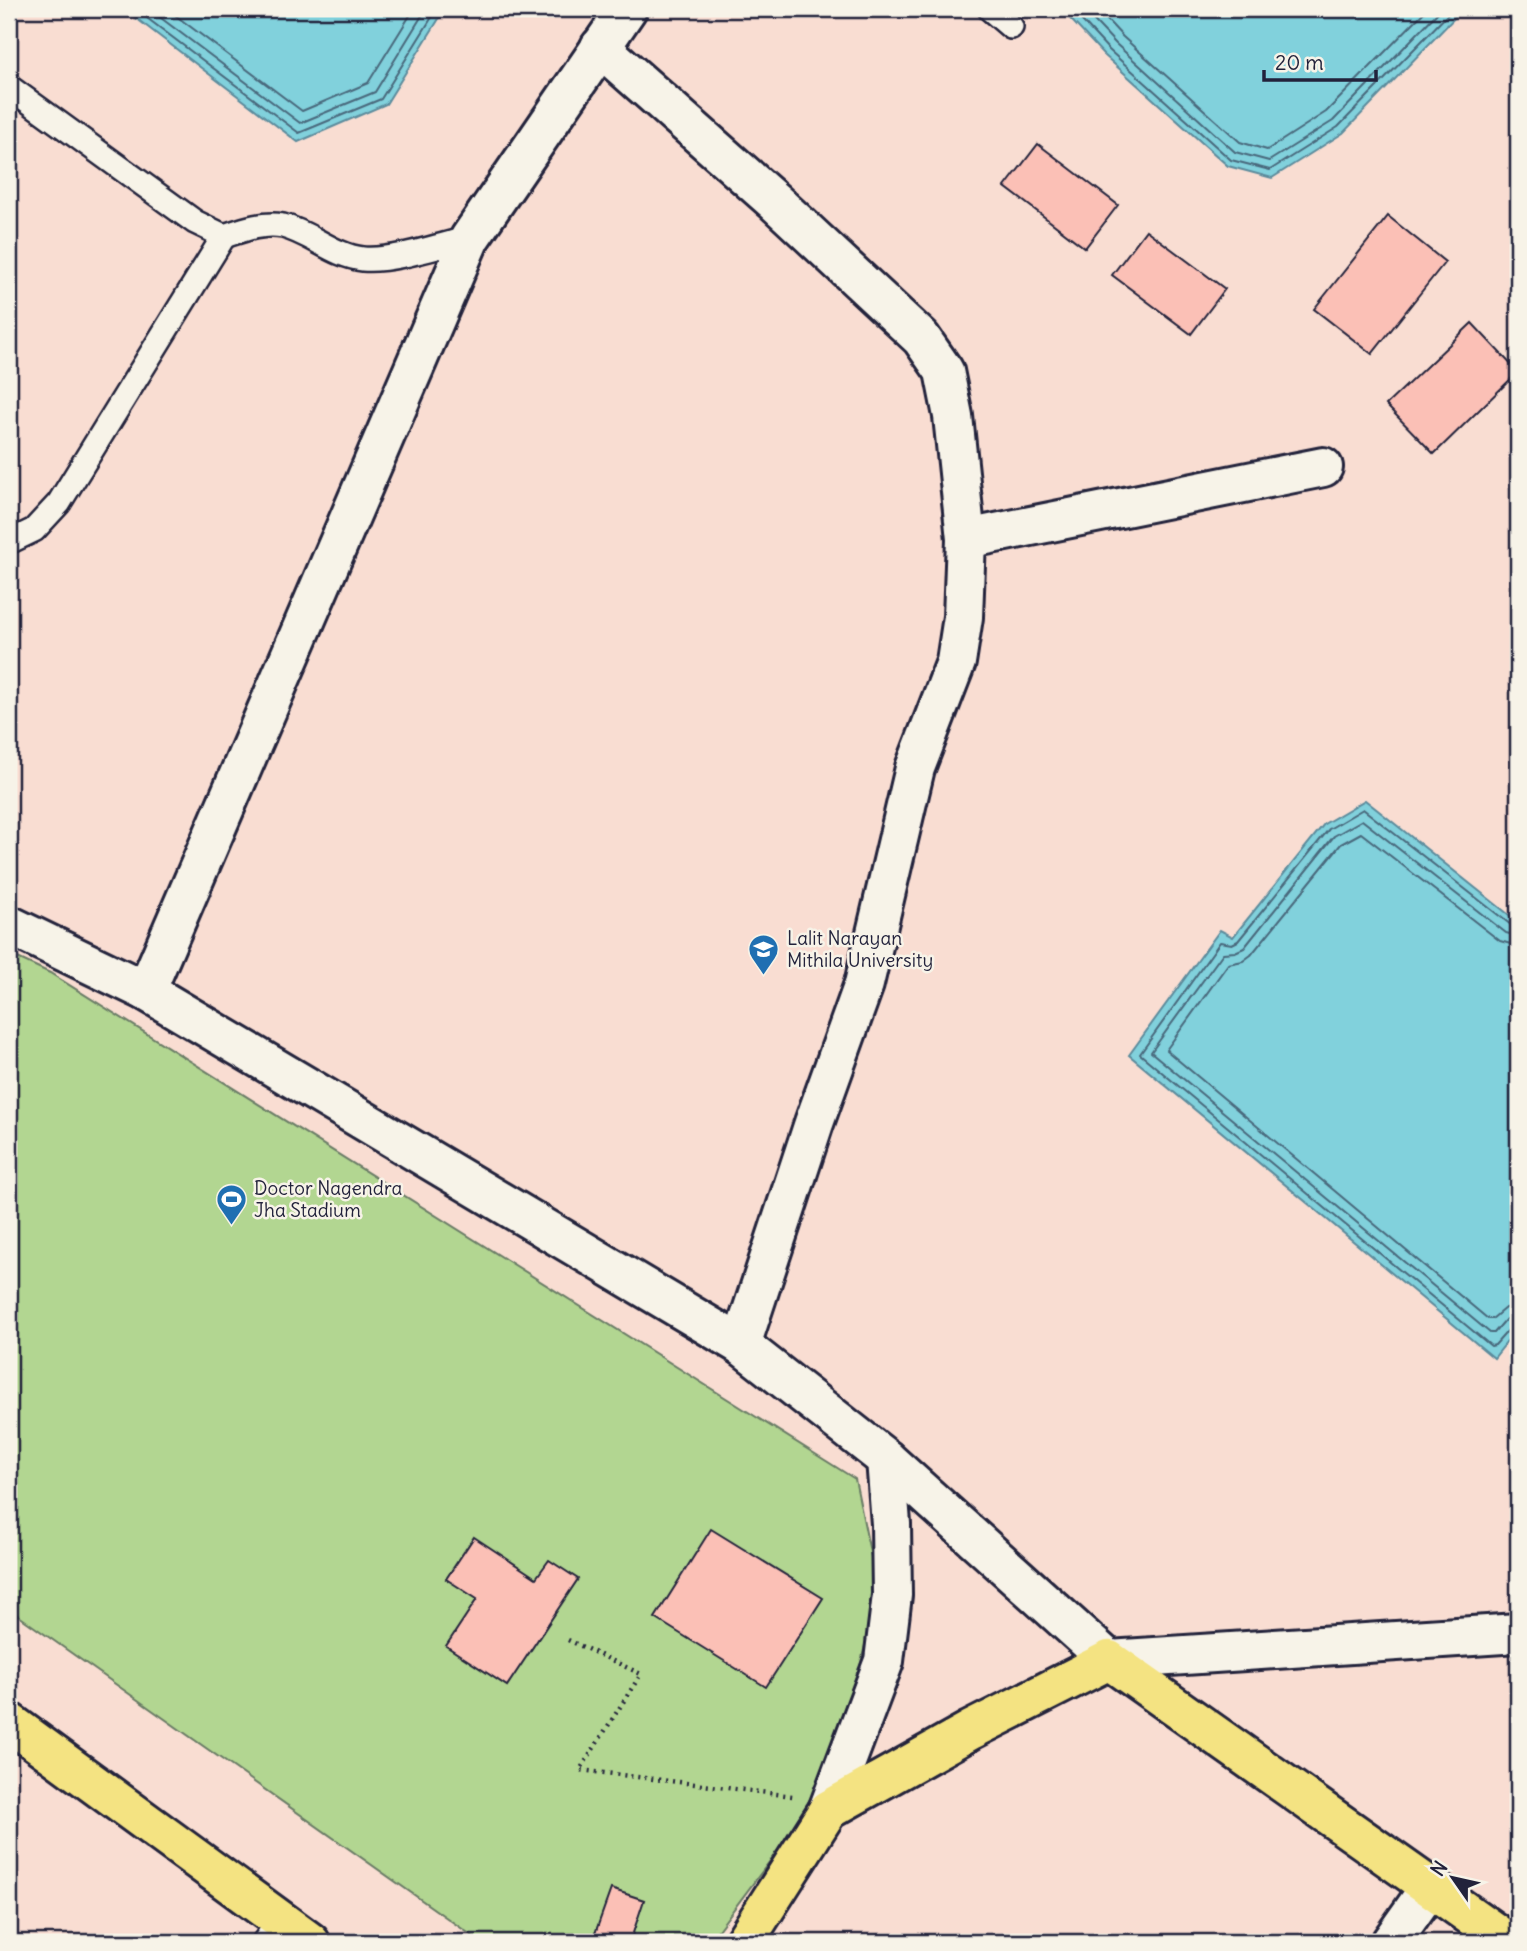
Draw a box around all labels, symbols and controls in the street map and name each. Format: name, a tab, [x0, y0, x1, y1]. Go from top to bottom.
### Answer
scale bar	[1264, 38, 1376, 82]
text: 20 m	[1275, 49, 1324, 76]
place label: Lalit Narayan Mithila University	[787, 926, 933, 972]
school or university icon: Lalit Narayan Mithila University	[747, 932, 781, 976]
place label: Doctor Nagendra Jha Stadium	[254, 1176, 402, 1222]
sports icon: Doctor Nagendra Jha Stadium	[214, 1182, 248, 1226]
north arrow	[1418, 1842, 1488, 1912]
text: N	[1425, 1856, 1453, 1881]

